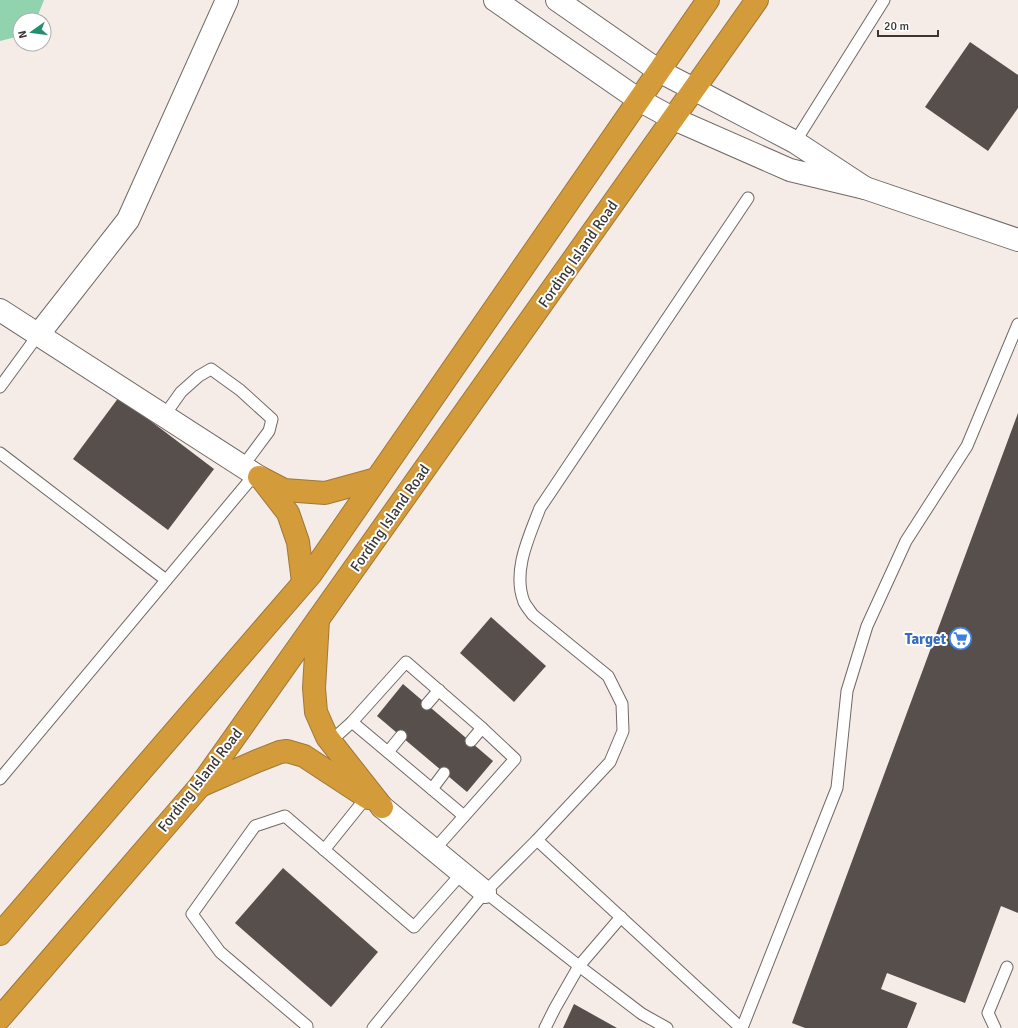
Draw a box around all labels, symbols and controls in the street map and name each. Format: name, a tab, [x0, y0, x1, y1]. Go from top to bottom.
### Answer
north arrow	[12, 12, 52, 52]
scale bar	[878, 12, 938, 38]
text: 20 m	[884, 19, 909, 34]
text: N	[16, 29, 30, 40]
street label: Fording Island Road	[534, 197, 622, 311]
street label: Fording Island Road	[346, 461, 434, 575]
supermarket icon: Target	[948, 626, 974, 652]
place label: Target	[905, 630, 946, 648]
street label: Fording Island Road	[154, 725, 246, 835]

